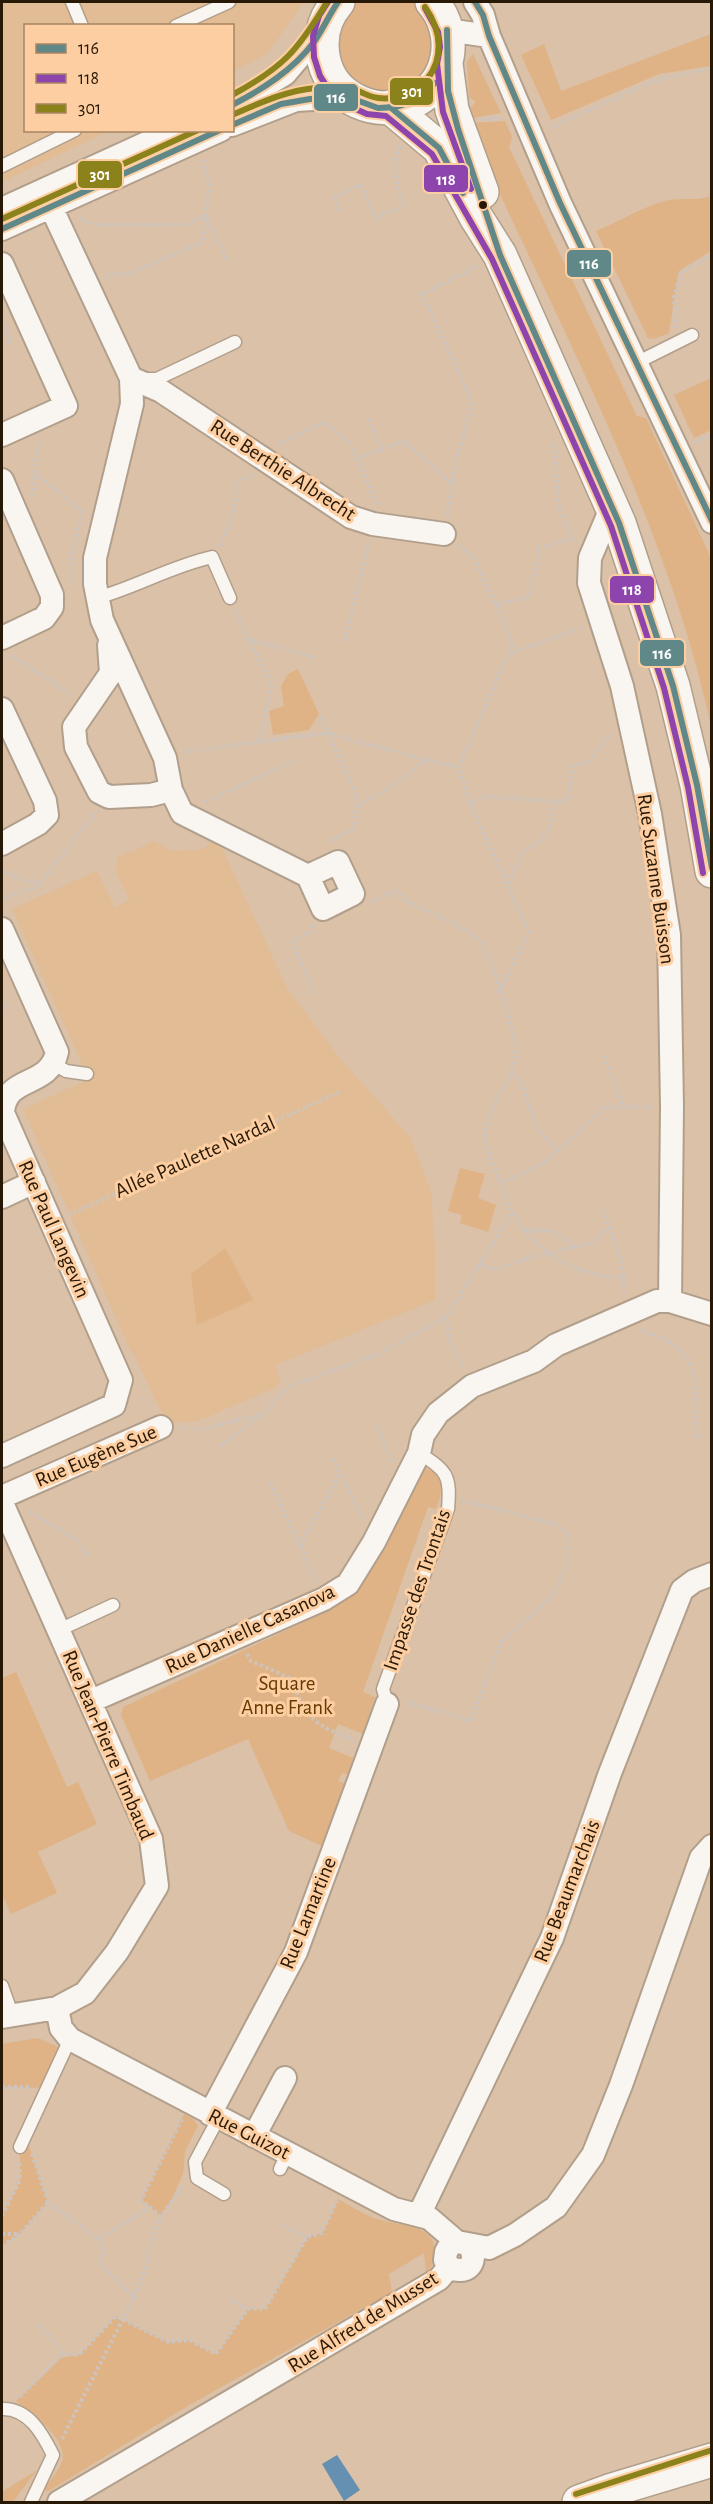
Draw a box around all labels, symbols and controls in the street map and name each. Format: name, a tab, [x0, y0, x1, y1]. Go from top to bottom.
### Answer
legend	[24, 24, 234, 132]
text: 116	[78, 40, 99, 58]
text: 118	[78, 70, 99, 88]
line badge: 301	[389, 77, 434, 106]
line badge: 116	[313, 83, 359, 112]
text: 301	[402, 84, 423, 100]
text: 116	[326, 90, 346, 106]
text: 301	[78, 100, 101, 118]
line badge: 301	[77, 160, 123, 189]
line badge: 118	[423, 164, 469, 193]
text: 301	[90, 167, 111, 183]
text: 118	[436, 172, 456, 188]
unlabelled marker	[477, 199, 489, 211]
line badge: 116	[566, 249, 612, 278]
text: 116	[579, 256, 599, 272]
street label: Rue Berthie Albrecht	[207, 415, 360, 525]
line badge: 118	[609, 575, 655, 604]
text: 118	[622, 582, 642, 598]
line badge: 116	[639, 639, 685, 667]
text: 116	[652, 646, 672, 662]
street label: Rue Suzanne Buisson	[634, 792, 678, 966]
street label: Allée Paulette Nardal	[112, 1112, 278, 1202]
street label: Rue Paul Langevin	[14, 1157, 94, 1301]
street label: Rue Eugène Sue	[32, 1421, 160, 1491]
street label: Impasse des Trontais	[380, 1507, 454, 1673]
street label: Rue Danielle Casanova	[162, 1580, 338, 1677]
street label: Rue Jean-Pierre Timbaud	[59, 1647, 157, 1843]
park label: Square Anne Frank	[241, 1673, 333, 1718]
street label: Rue Beaumarchais	[530, 1817, 604, 1965]
street label: Rue Lamartine	[276, 1854, 340, 1972]
street label: Rue Guizot	[205, 2105, 293, 2164]
street label: Rue Alfred de Musset	[284, 2267, 442, 2377]

